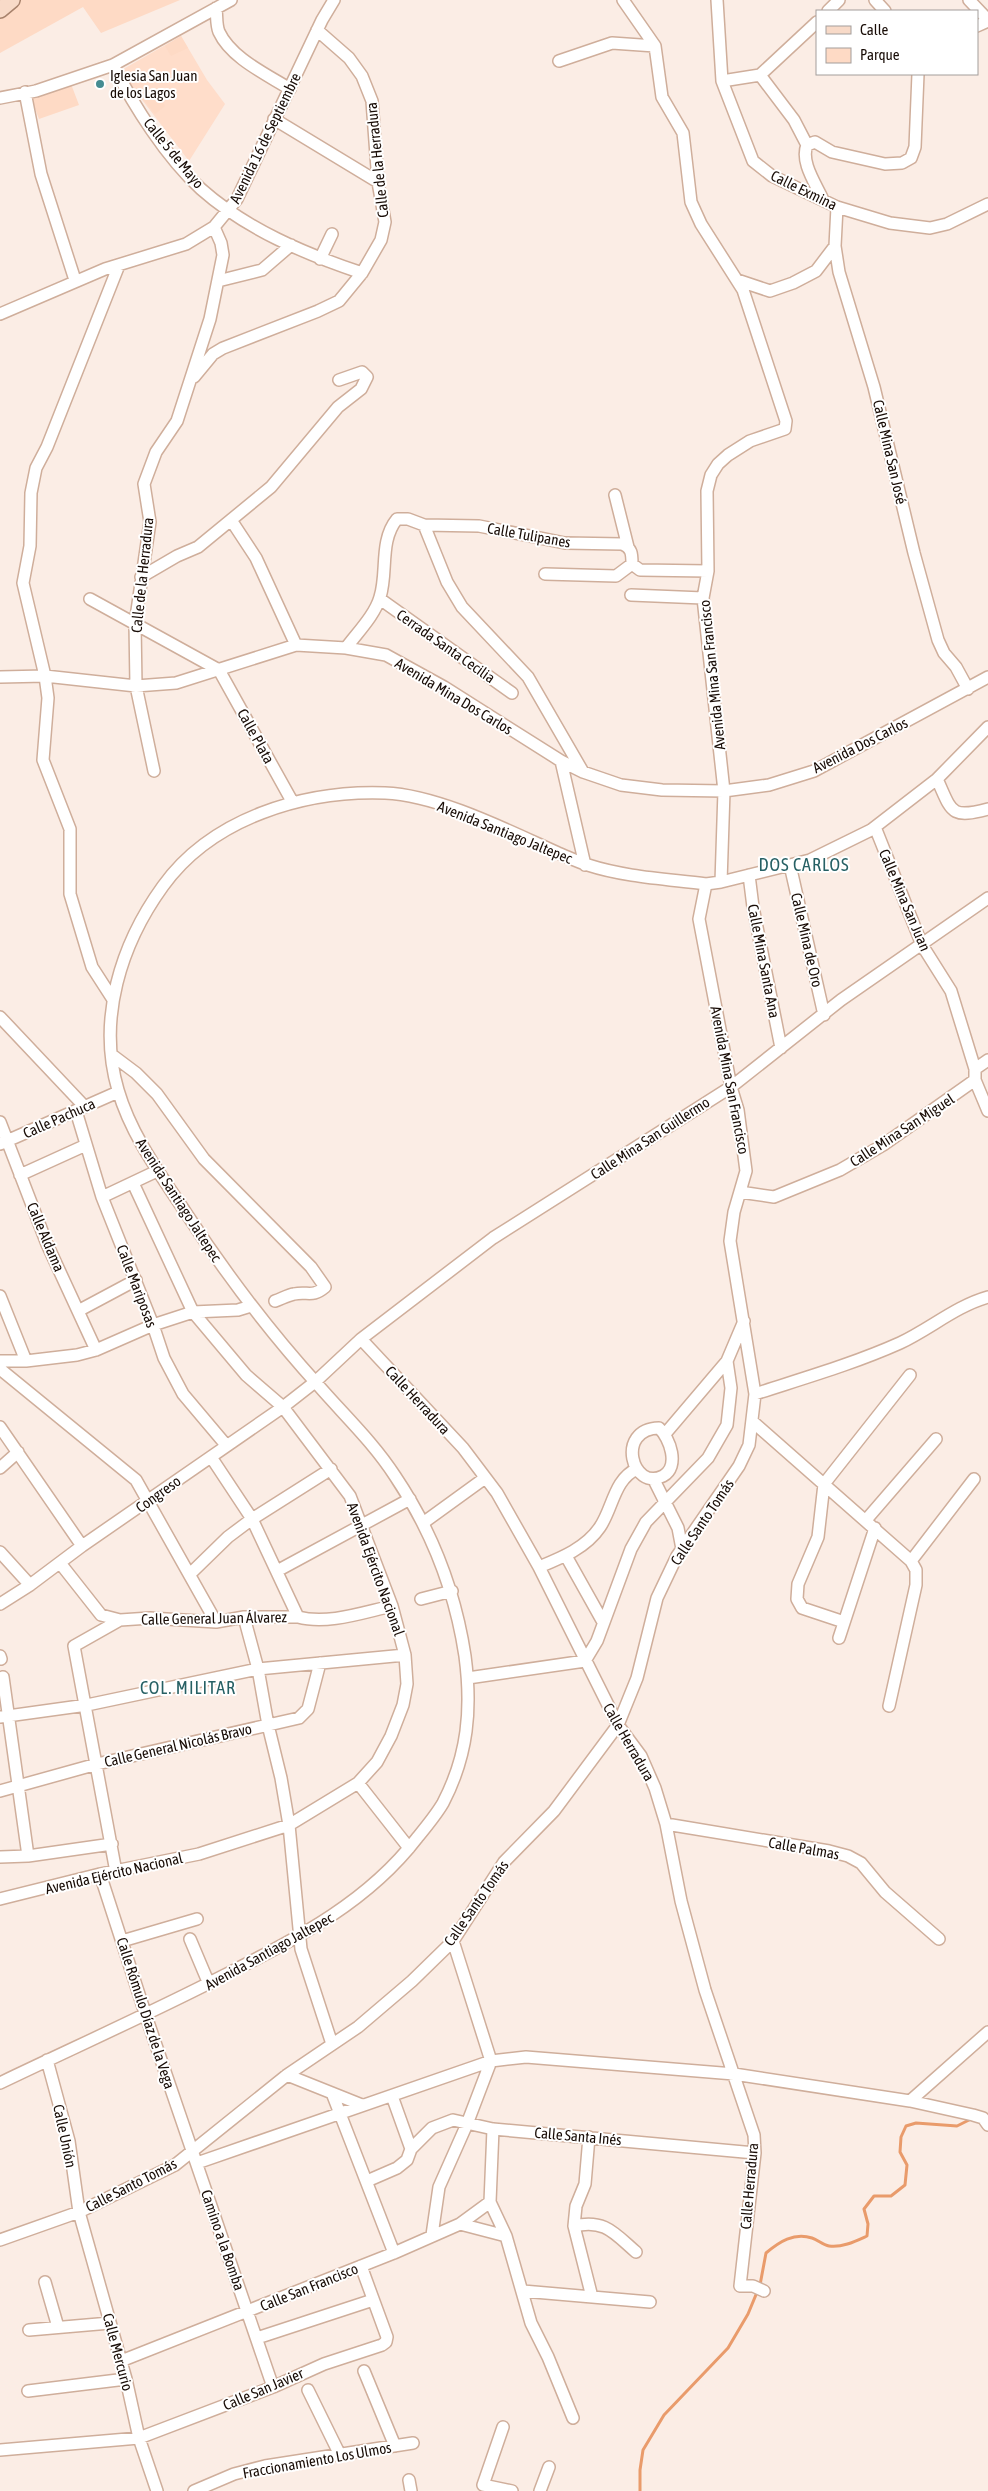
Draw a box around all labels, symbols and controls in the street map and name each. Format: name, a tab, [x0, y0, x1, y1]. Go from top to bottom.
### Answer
legend	[816, 10, 978, 75]
text: Calle	[860, 21, 889, 38]
text: Parque	[860, 46, 900, 63]
place label: Iglesia San Juan de los Lagos	[110, 67, 198, 101]
street label: Avenida 16 de Septiembre	[226, 70, 304, 206]
marker: Iglesia San Juan de los Lagos	[94, 78, 106, 90]
street label: Calle de la Herradura	[362, 101, 392, 219]
street label: Calle 5 de Mayo	[140, 114, 208, 192]
street label: Calle Exmina	[768, 167, 840, 213]
street label: Calle Mina San José	[870, 398, 910, 506]
street label: Calle de la Herradura	[127, 516, 157, 634]
street label: Calle Tulipanes	[486, 519, 572, 551]
street label: Avenida Mina San Francisco	[696, 599, 728, 751]
street label: Cerrada Santa Cecilia	[394, 606, 498, 686]
street label: Avenida Mina Dos Carlos	[392, 654, 516, 738]
street label: Calle Plata	[234, 706, 278, 766]
street label: Avenida Dos Carlos	[810, 714, 910, 776]
street label: Avenida Santiago Jaltepec	[435, 797, 575, 867]
street label: Calle Mina San Juan	[876, 846, 934, 954]
district label: DOS CARLOS	[758, 854, 850, 875]
street label: Calle Mina de Oro	[788, 891, 826, 989]
street label: Calle Mina Santa Ana	[745, 903, 783, 1019]
street label: Avenida Mina San Francisco	[707, 1005, 753, 1155]
street label: Calle Mina San Miguel	[847, 1090, 957, 1170]
street label: Calle Mina San Guillermo	[587, 1093, 713, 1183]
street label: Calle Pachuca	[20, 1095, 98, 1141]
street label: Avenida Santiago Jaltepec	[133, 1135, 226, 1265]
street label: Calle Aldama	[24, 1200, 68, 1274]
street label: Calle Mariposas	[113, 1242, 161, 1330]
street label: Calle Herradura	[382, 1362, 454, 1438]
street label: Congreso	[132, 1472, 184, 1516]
street label: Calle Santo Tomás	[667, 1476, 737, 1568]
street label: Avenida Ejército Nacional	[344, 1500, 408, 1638]
street label: Calle General Juan Álvarez	[141, 1608, 288, 1628]
district label: COL. MILITAR	[140, 1677, 236, 1698]
street label: Calle Herradura	[600, 1700, 658, 1784]
street label: Calle General Nicolás Bravo	[103, 1720, 253, 1770]
street label: Calle Palmas	[767, 1833, 841, 1863]
street label: Avenida Ejército Nacional	[44, 1849, 184, 1897]
street label: Calle Santo Tomás	[440, 1857, 512, 1949]
street label: Avenida Santiago Jaltepec	[202, 1909, 336, 1993]
street label: Calle Rómulo Díaz de la Vega	[114, 1935, 179, 2091]
street label: Calle Unión	[50, 2103, 80, 2169]
street label: Calle Santa Inés	[534, 2124, 622, 2148]
street label: Calle Herradura	[737, 2142, 761, 2230]
street label: Calle Santo Tomás	[83, 2155, 179, 2215]
street label: Camino a la Bomba	[198, 2187, 248, 2293]
street label: Calle San Francisco	[258, 2260, 360, 2314]
street label: Calle Mercurio	[100, 2311, 136, 2393]
street label: Calle San Javier	[220, 2364, 306, 2414]
street label: Fraccionamiento Los Ulmos	[241, 2439, 393, 2481]

